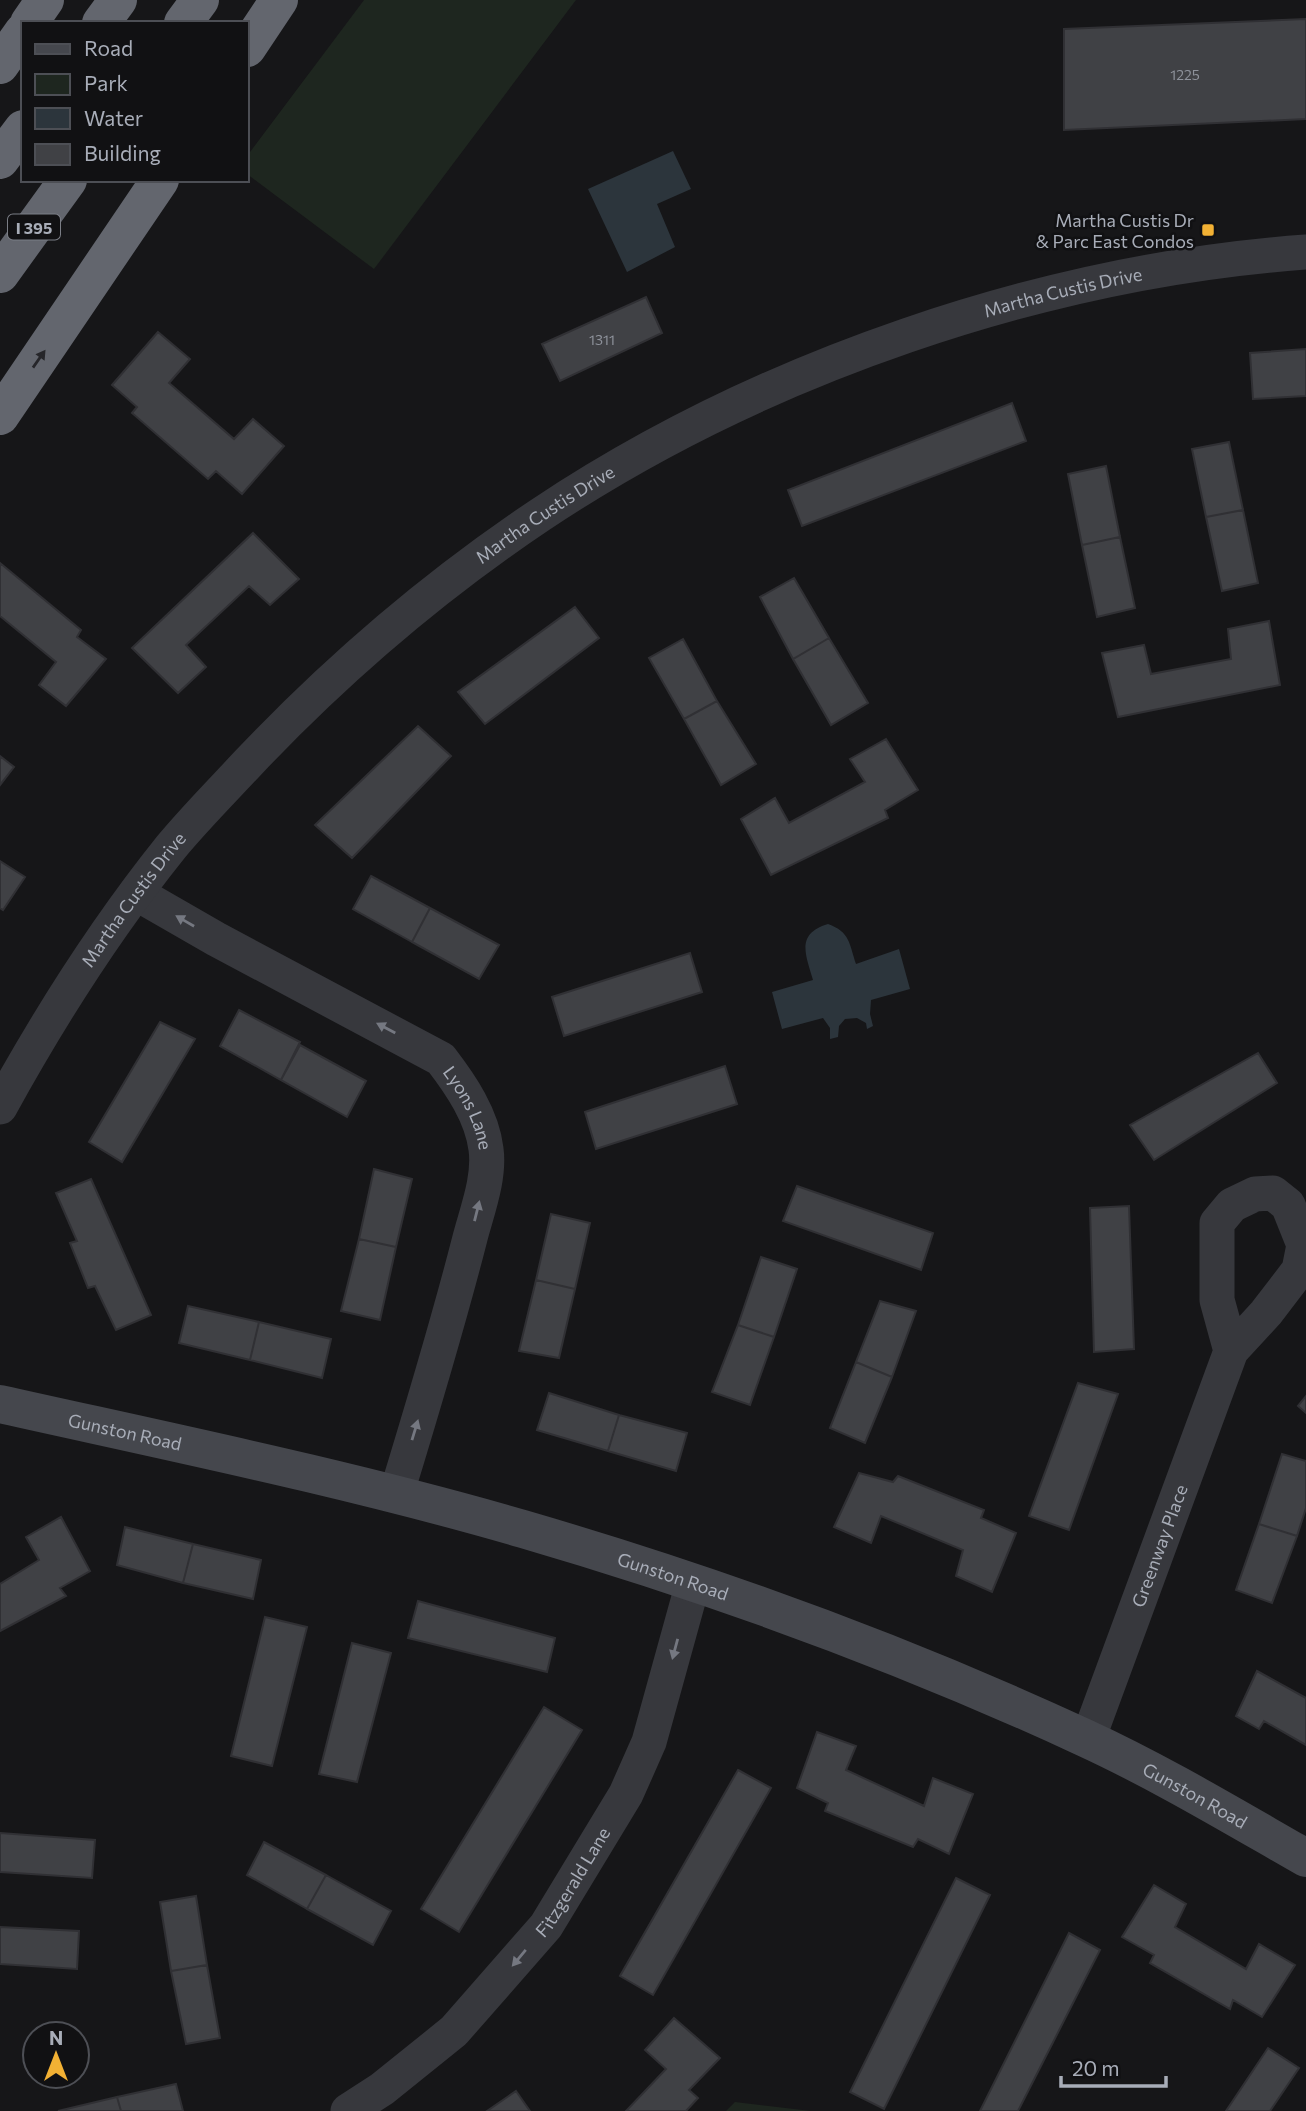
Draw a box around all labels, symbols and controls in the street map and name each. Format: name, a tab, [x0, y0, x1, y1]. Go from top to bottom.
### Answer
legend	[21, 21, 248, 182]
text: Road	[84, 35, 133, 60]
house number: 1225	[1170, 66, 1200, 83]
text: Park	[84, 70, 128, 95]
text: Water	[84, 105, 143, 130]
text: Building	[84, 140, 161, 165]
place label: Martha Custis Dr & Parc East Condos	[1036, 209, 1194, 252]
road number: I 395	[8, 215, 60, 240]
marker: Martha Custis Dr & Parc East Condos	[1200, 222, 1216, 238]
street label: Martha Custis Drive	[981, 263, 1144, 322]
house number: 1311	[589, 331, 615, 348]
one-way arrow	[32, 350, 45, 369]
street label: Martha Custis Drive	[471, 460, 618, 568]
street label: Martha Custis Drive	[76, 827, 190, 971]
one-way arrow	[176, 915, 195, 927]
one-way arrow	[376, 1023, 396, 1034]
street label: Lyons Lane	[439, 1061, 497, 1151]
one-way arrow	[472, 1200, 483, 1222]
street label: Gunston Road	[66, 1408, 184, 1455]
one-way arrow	[411, 1419, 421, 1440]
street label: Greenway Place	[1127, 1481, 1192, 1610]
street label: Gunston Road	[615, 1547, 731, 1605]
one-way arrow	[669, 1638, 680, 1660]
street label: Gunston Road	[1139, 1758, 1251, 1833]
street label: Fitzgerald Lane	[530, 1823, 614, 1941]
one-way arrow	[512, 1950, 527, 1967]
north arrow	[21, 2020, 91, 2090]
text: N	[49, 2026, 63, 2049]
scale bar	[1061, 2044, 1166, 2088]
text: 20 m	[1072, 2055, 1120, 2080]

